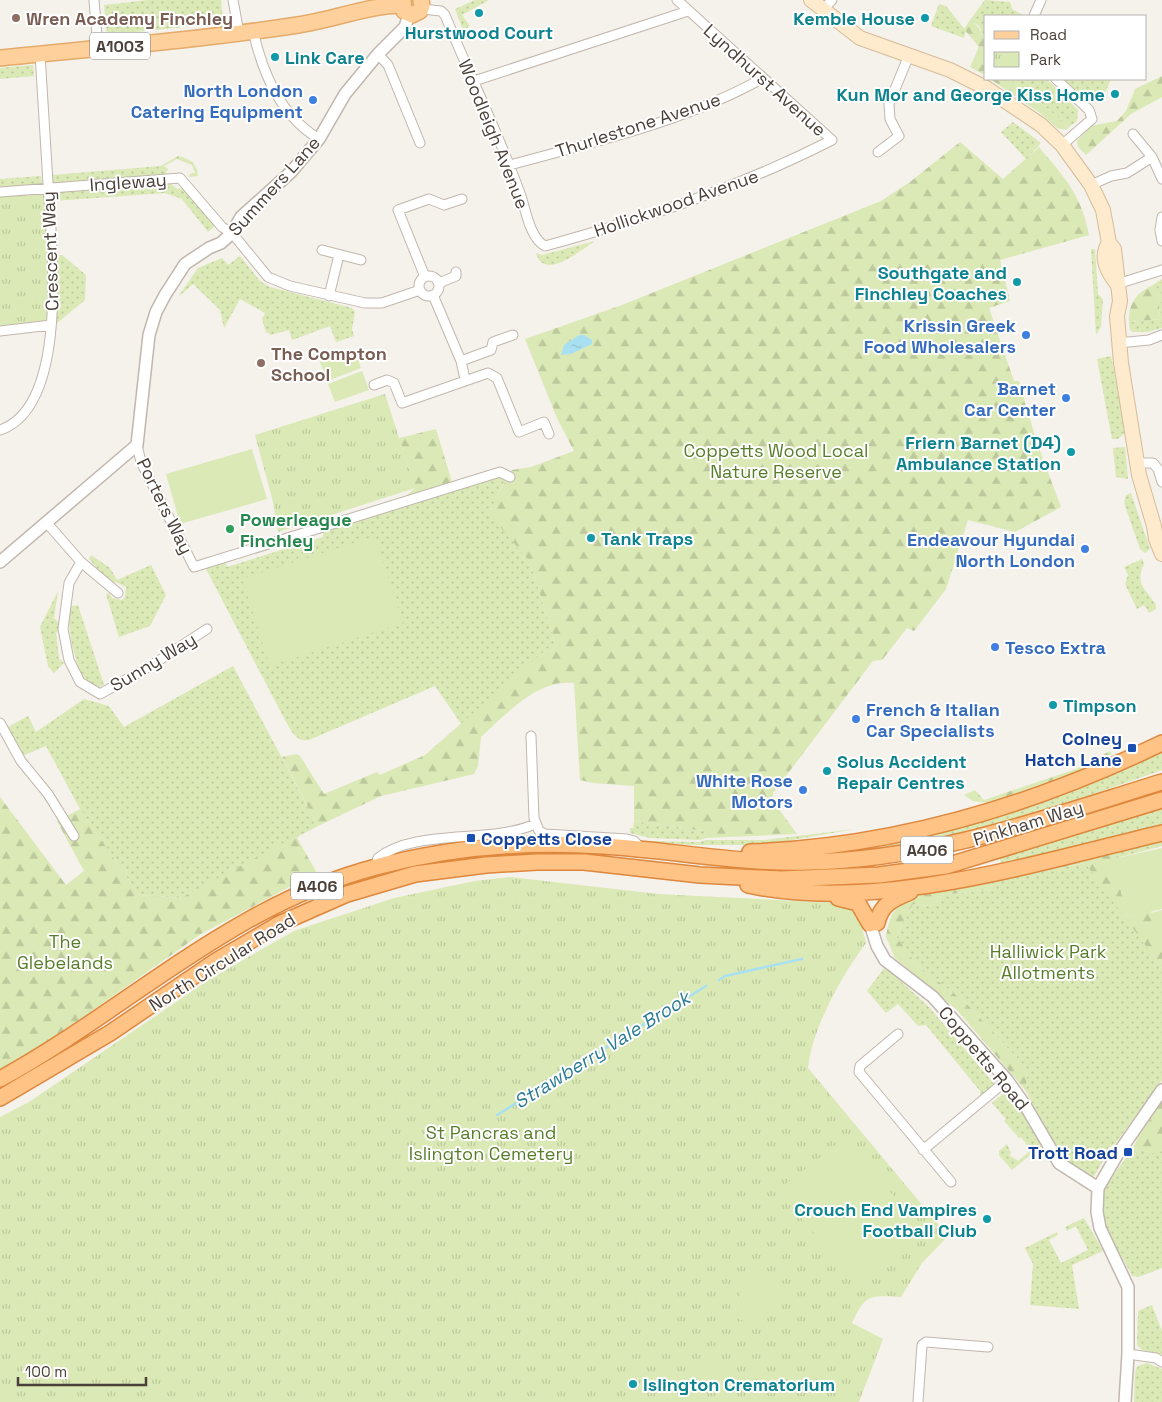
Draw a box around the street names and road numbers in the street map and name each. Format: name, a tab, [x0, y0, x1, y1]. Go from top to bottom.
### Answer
street label: Lyndhurst Avenue	[699, 19, 831, 141]
road number: A1003	[90, 32, 150, 59]
street label: Woodleigh Avenue	[453, 56, 535, 212]
street label: Thurlestone Avenue	[552, 87, 724, 163]
street label: Summers Lane	[223, 131, 325, 241]
street label: Hollickwood Avenue	[591, 164, 761, 242]
street label: Ingleway	[89, 168, 167, 196]
street label: Crescent Way	[36, 191, 64, 311]
street label: Porters Way	[132, 454, 198, 558]
street label: Sunny Way	[106, 627, 200, 697]
street label: Pinkham Way	[970, 795, 1086, 851]
road number: A406	[901, 836, 953, 864]
road number: A406	[291, 872, 343, 899]
street label: North Circular Road	[145, 908, 299, 1016]
street label: Coppetts Road	[934, 1001, 1034, 1115]

